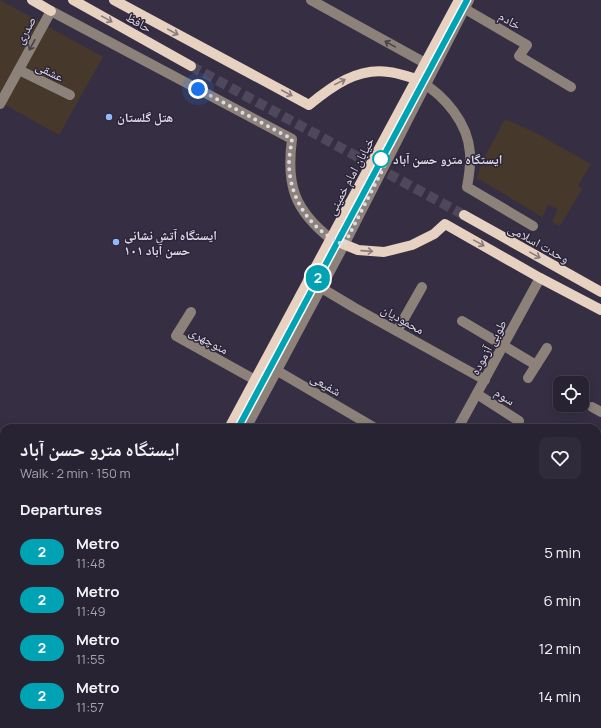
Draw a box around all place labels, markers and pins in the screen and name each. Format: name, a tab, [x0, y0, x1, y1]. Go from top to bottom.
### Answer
place label: هتل گلستان	[117, 108, 174, 126]
marker: هتل گلستان	[104, 112, 114, 122]
marker: ایستگاه مترو حسن آباد	[372, 150, 390, 168]
place label: ایستگاه مترو حسن آباد	[393, 150, 502, 168]
place label: ایستگاه آتش نشانی ۱۰۱ حسن آباد	[124, 226, 217, 259]
marker: ایستگاه آتش نشانی ۱۰۱ حسن آباد	[111, 237, 121, 247]

